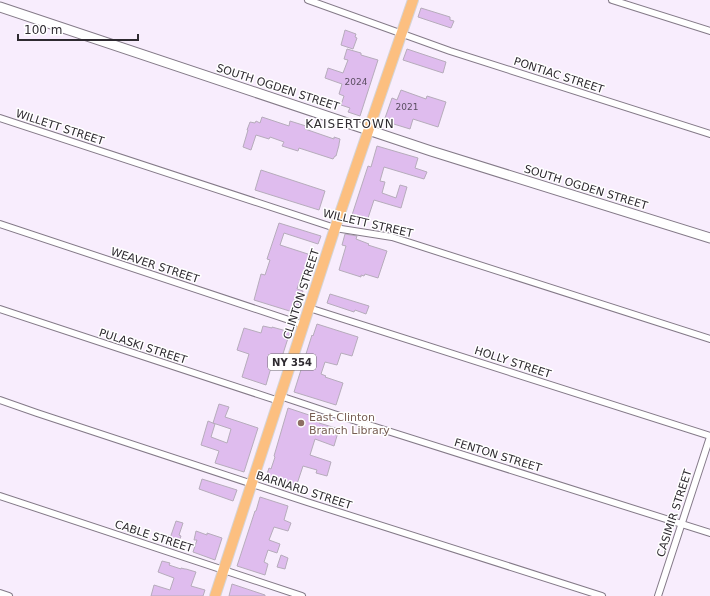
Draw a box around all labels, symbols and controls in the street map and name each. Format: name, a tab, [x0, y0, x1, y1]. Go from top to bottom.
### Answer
scale bar	[18, 16, 138, 42]
text: 100 m	[24, 23, 62, 37]
street label: PONTIAC STREET	[512, 55, 606, 96]
street label: SOUTH OGDEN STREET	[215, 61, 341, 114]
house number: 2024	[345, 77, 368, 87]
house number: 2021	[396, 102, 418, 112]
street label: WILLETT STREET	[14, 107, 106, 148]
district label: KAISERTOWN	[305, 117, 395, 131]
street label: SOUTH OGDEN STREET	[523, 162, 649, 213]
street label: WILLETT STREET	[322, 207, 414, 240]
street label: WEAVER STREET	[109, 245, 201, 286]
street label: CLINTON STREET	[281, 247, 322, 341]
street label: PULASKI STREET	[97, 326, 189, 367]
street label: HOLLY STREET	[473, 344, 553, 381]
road number: NY 354	[268, 354, 316, 370]
place label: East Clinton Branch Library	[309, 411, 390, 437]
marker: East Clinton Branch Library	[296, 418, 306, 428]
street label: FENTON STREET	[453, 436, 543, 475]
street label: CASIMIR STREET	[654, 467, 695, 559]
street label: BARNARD STREET	[254, 469, 354, 512]
street label: CABLE STREET	[113, 518, 195, 555]

